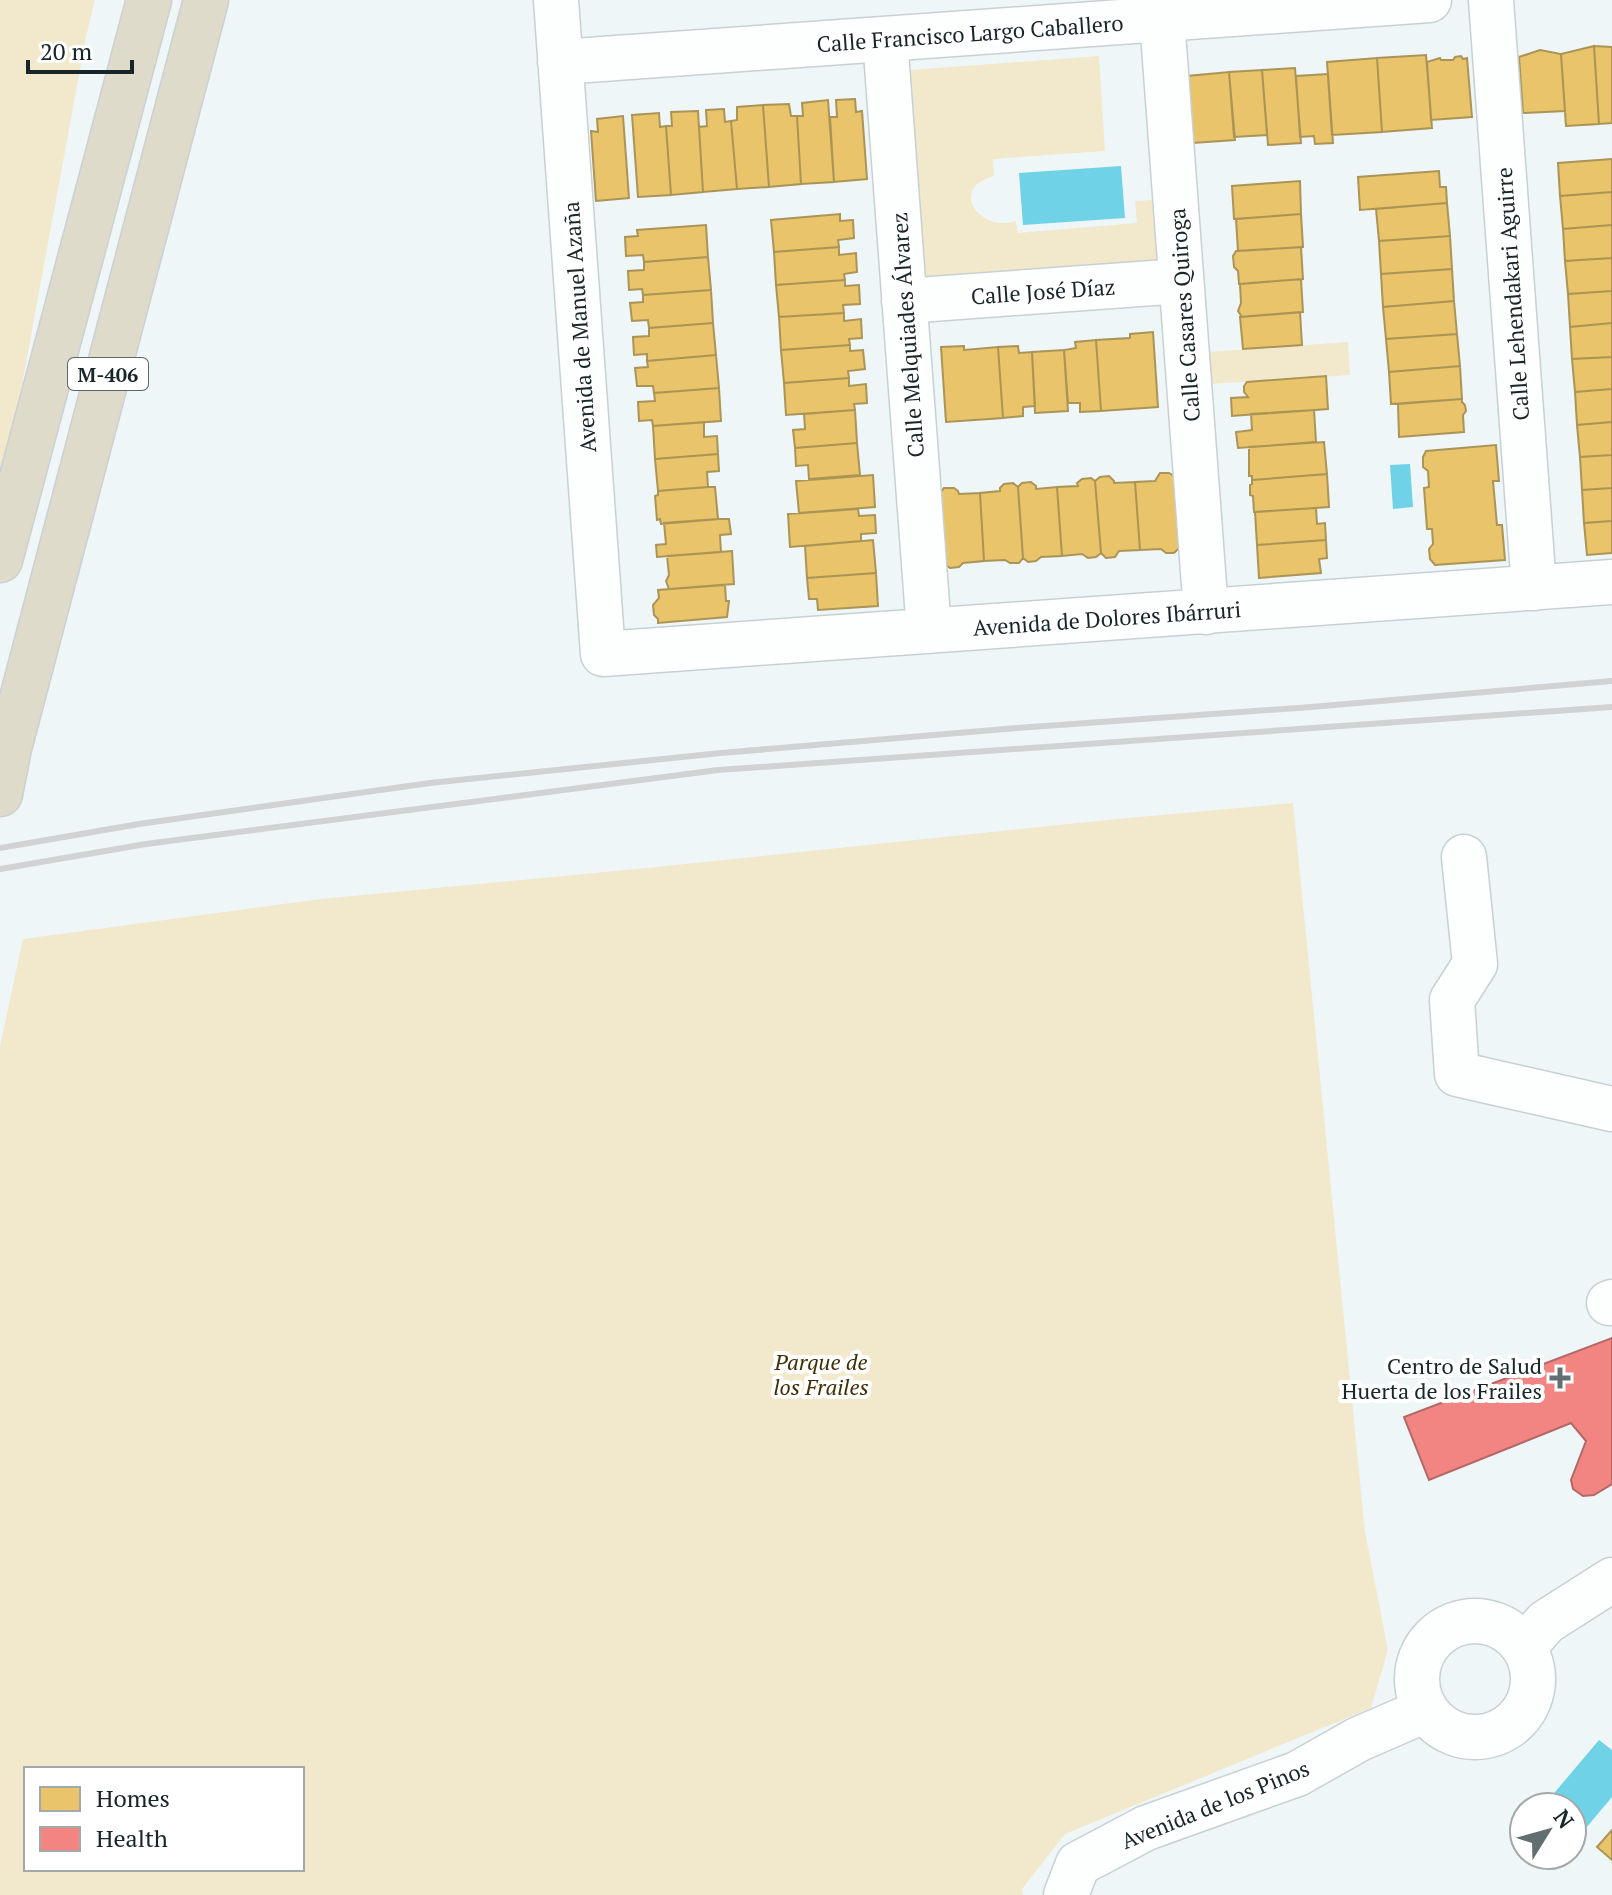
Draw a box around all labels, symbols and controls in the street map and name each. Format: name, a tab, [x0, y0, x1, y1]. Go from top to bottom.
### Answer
street label: Calle Francisco Largo Caballero	[816, 8, 1124, 58]
scale bar	[28, 24, 132, 74]
text: 20 m	[40, 35, 92, 67]
street label: Calle Lehendakari Aguirre	[1489, 166, 1535, 422]
street label: Avenida de Manuel Azaña	[556, 200, 602, 454]
street label: Calle Casares Quiroga	[1162, 207, 1206, 423]
street label: Calle Melquiades Álvarez	[884, 211, 930, 459]
street label: Calle José Díaz	[970, 271, 1116, 311]
road number: M-406	[68, 358, 148, 390]
street label: Avenida de Dolores Ibárruri	[972, 594, 1242, 642]
park label: Parque de los Frailes	[773, 1347, 869, 1401]
place label: Centro de Salud Huerta de los Frailes	[1342, 1351, 1542, 1405]
marker: Centro de Salud Huerta de los Frailes	[1549, 1367, 1571, 1389]
street label: Avenida de los Pinos	[1117, 1753, 1313, 1855]
legend	[24, 1767, 304, 1871]
text: Homes	[96, 1782, 170, 1814]
north arrow	[1508, 1791, 1588, 1871]
text: N	[1548, 1803, 1581, 1834]
text: Health	[96, 1822, 168, 1854]

